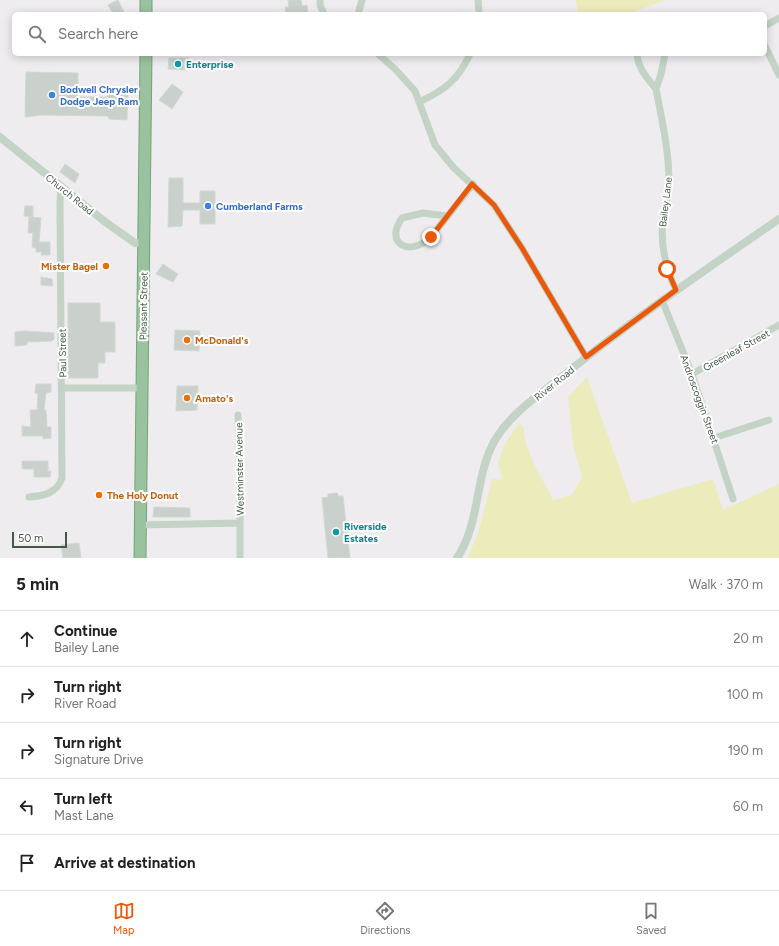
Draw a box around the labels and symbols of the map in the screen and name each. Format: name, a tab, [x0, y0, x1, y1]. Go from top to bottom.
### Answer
place label: Enterprise	[186, 58, 234, 71]
marker: Enterprise	[173, 59, 183, 69]
place label: Bodwell Chrysler Dodge Jeep Ram	[60, 83, 138, 108]
marker: Bodwell Chrysler Dodge Jeep Ram	[47, 90, 57, 100]
street label: Church Road	[43, 171, 97, 218]
street label: Bailey Lane	[656, 176, 675, 228]
place label: Cumberland Farms	[216, 200, 303, 213]
marker: Cumberland Farms	[203, 201, 213, 211]
route end	[422, 228, 440, 246]
place label: Mister Bagel	[41, 260, 98, 273]
route start	[658, 260, 676, 278]
marker: Mister Bagel	[101, 261, 111, 271]
street label: Pleasant Street	[136, 272, 151, 340]
street label: Greenleaf Street	[701, 327, 772, 374]
street label: Paul Street	[56, 328, 69, 378]
place label: McDonald's	[195, 334, 249, 347]
marker: McDonald's	[182, 335, 192, 345]
street label: Androscoggin Street	[677, 353, 722, 445]
street label: River Road	[532, 363, 577, 404]
place label: Amato's	[195, 392, 233, 405]
marker: Amato's	[182, 393, 192, 403]
street label: Westminster Avenue	[232, 422, 247, 516]
place label: The Holy Donut	[107, 489, 179, 502]
marker: The Holy Donut	[94, 490, 104, 500]
place label: Riverside Estates	[344, 520, 387, 545]
marker: Riverside Estates	[331, 527, 341, 537]
scale bar	[12, 530, 67, 549]

